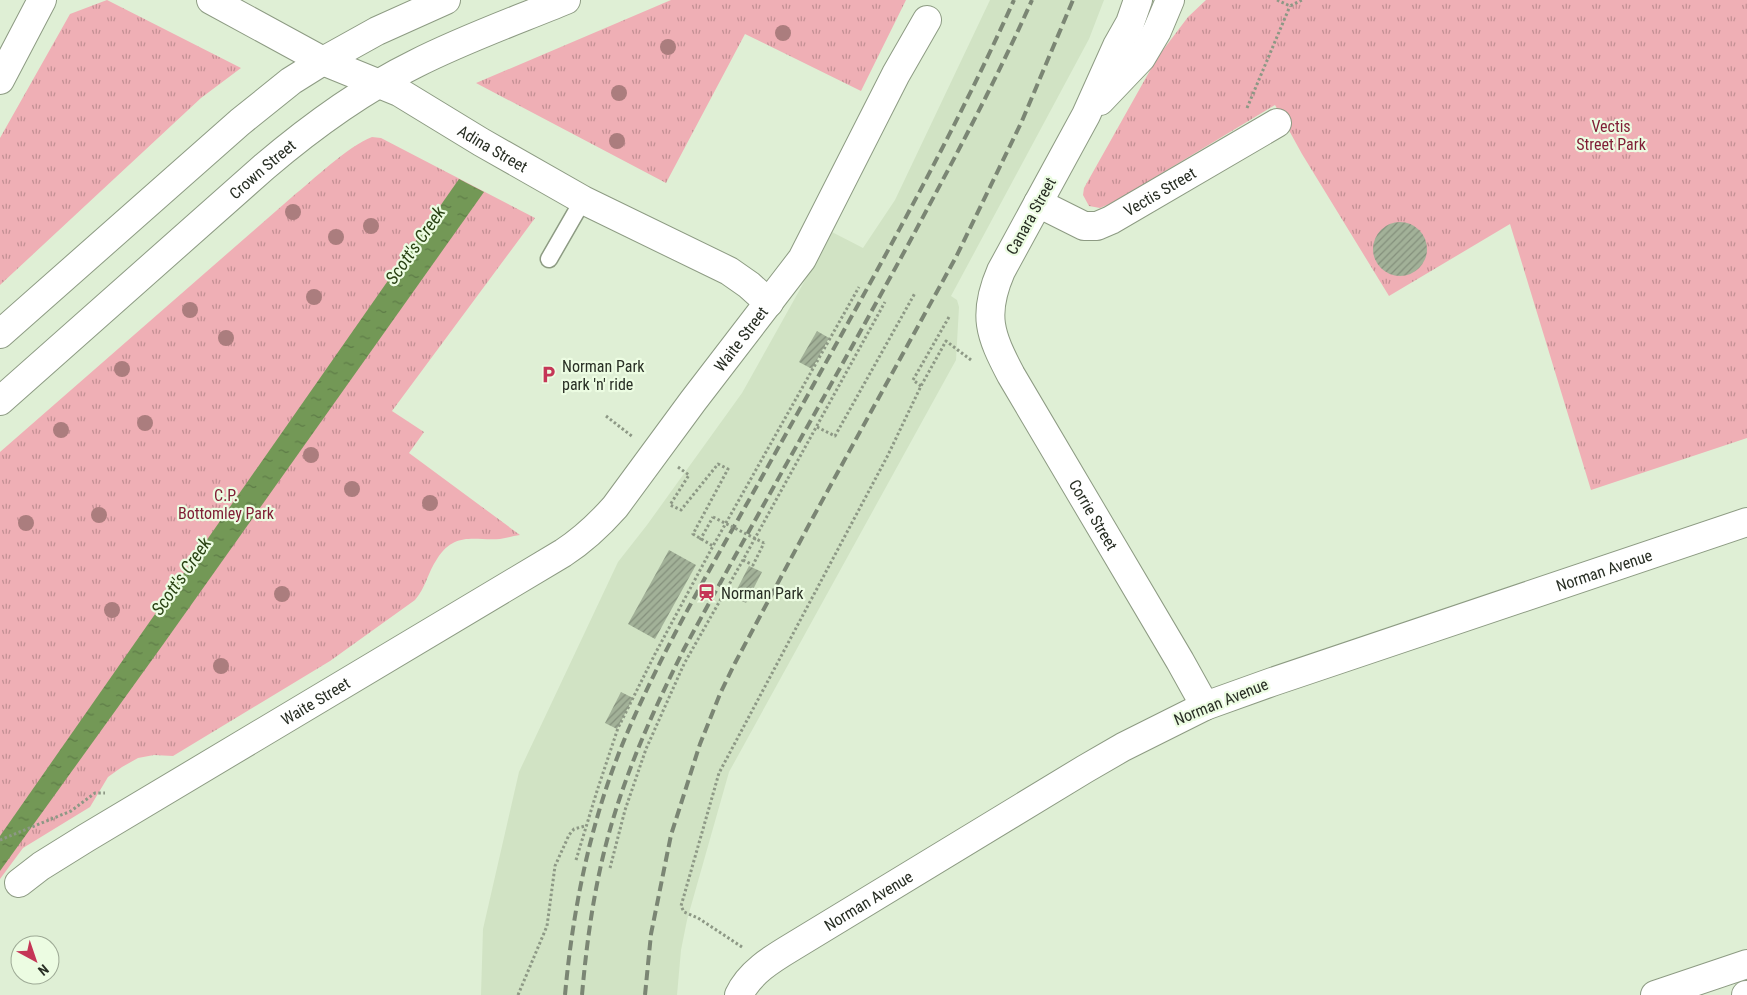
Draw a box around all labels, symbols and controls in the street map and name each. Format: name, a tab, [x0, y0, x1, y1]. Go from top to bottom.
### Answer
park label: Vectis Street Park	[1576, 117, 1647, 154]
street label: Adina Street	[454, 121, 531, 176]
street label: Crown Street	[225, 135, 299, 203]
street label: Vectis Street	[1120, 163, 1199, 220]
street label: Canara Street	[1002, 174, 1060, 258]
water label: Scott's Creek	[381, 201, 450, 288]
street label: Waite Street	[710, 302, 772, 375]
place label: Norman Park park 'n' ride	[562, 357, 645, 394]
parking icon: Norman Park park 'n' ride	[538, 365, 558, 385]
street label: Corrie Street	[1065, 476, 1122, 554]
park label: C.P. Bottomley Park	[178, 486, 275, 523]
water label: Scott's Creek	[147, 532, 216, 619]
street label: Norman Avenue	[1554, 545, 1655, 595]
station icon: Norman Park	[697, 583, 717, 603]
place label: Norman Park	[721, 584, 804, 603]
street label: Waite Street	[278, 673, 353, 729]
street label: Norman Avenue	[1171, 674, 1271, 730]
street label: Norman Avenue	[821, 866, 916, 935]
north arrow	[10, 935, 60, 985]
text: N	[35, 961, 52, 979]

